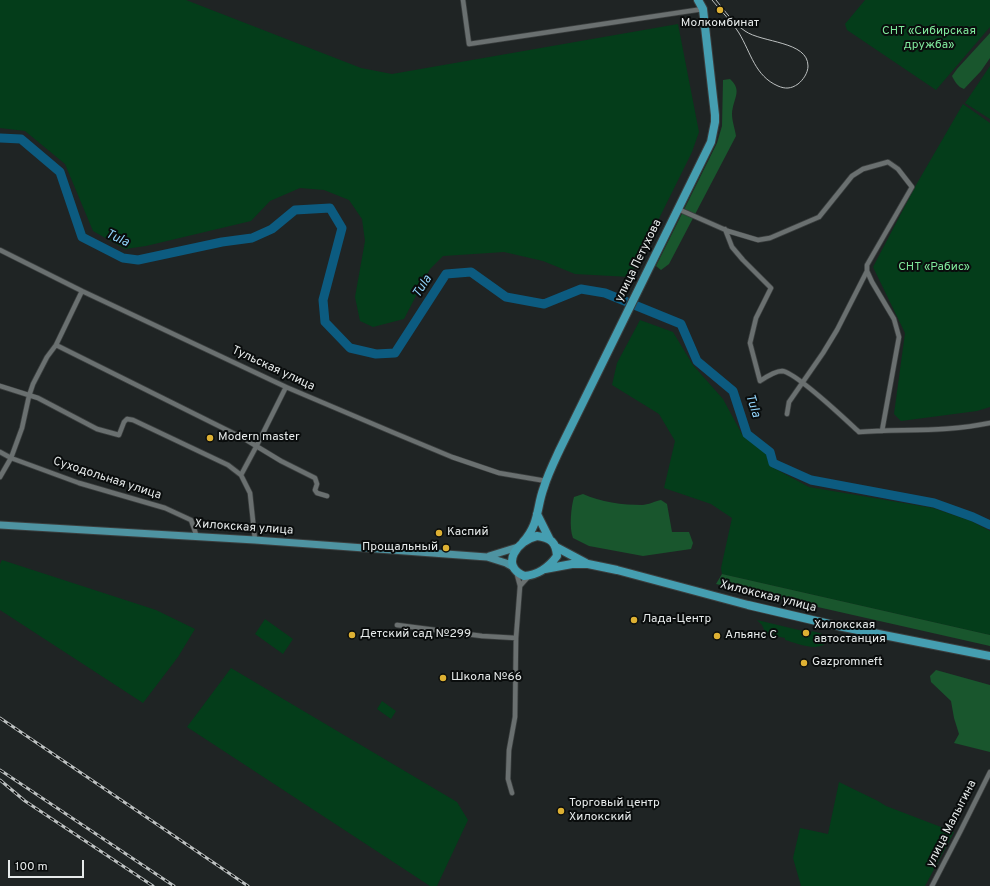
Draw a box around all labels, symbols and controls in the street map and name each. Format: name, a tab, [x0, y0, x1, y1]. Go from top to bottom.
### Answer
marker: Молкомбинат	[715, 5, 725, 15]
place label: Молкомбинат	[681, 17, 759, 31]
park label: СНТ «Сибирская дружба»	[882, 25, 976, 53]
street label: улица Петухова	[613, 217, 665, 305]
water label: Tula	[103, 227, 131, 251]
park label: СНТ «Рабис»	[898, 261, 970, 275]
water label: Tula	[410, 273, 436, 301]
street label: Тульская улица	[229, 344, 317, 394]
water label: Tula	[741, 392, 763, 420]
place label: Modern master	[218, 431, 300, 445]
marker: Modern master	[205, 433, 215, 443]
street label: Суходольная улица	[51, 455, 163, 503]
street label: Хилокская улица	[194, 517, 294, 539]
place label: Каспий	[447, 526, 488, 540]
marker: Каспий	[434, 528, 444, 538]
place label: Прощальный	[362, 541, 438, 555]
marker: Прощальный	[441, 543, 451, 553]
street label: Хилокская улица	[718, 578, 818, 616]
place label: Лада-Центр	[642, 613, 711, 627]
marker: Лада-Центр	[629, 615, 639, 625]
place label: Хилокская автостанция	[814, 619, 886, 647]
place label: Детский сад №299	[360, 628, 471, 642]
marker: Хилокская автостанция	[801, 628, 811, 638]
place label: Альянс С	[725, 629, 777, 643]
marker: Детский сад №299	[347, 630, 357, 640]
marker: Альянс С	[712, 631, 722, 641]
place label: Gazpromneft	[812, 656, 882, 670]
marker: Gazpromneft	[799, 658, 809, 668]
place label: Школа №66	[451, 671, 522, 685]
marker: Школа №66	[438, 673, 448, 683]
street label: улица Малыгина	[924, 778, 980, 870]
place label: Торговый центр Хилокский	[569, 797, 660, 825]
marker: Торговый центр Хилокский	[556, 806, 566, 816]
scale bar	[10, 852, 86, 878]
text: 100 m	[15, 859, 48, 875]

